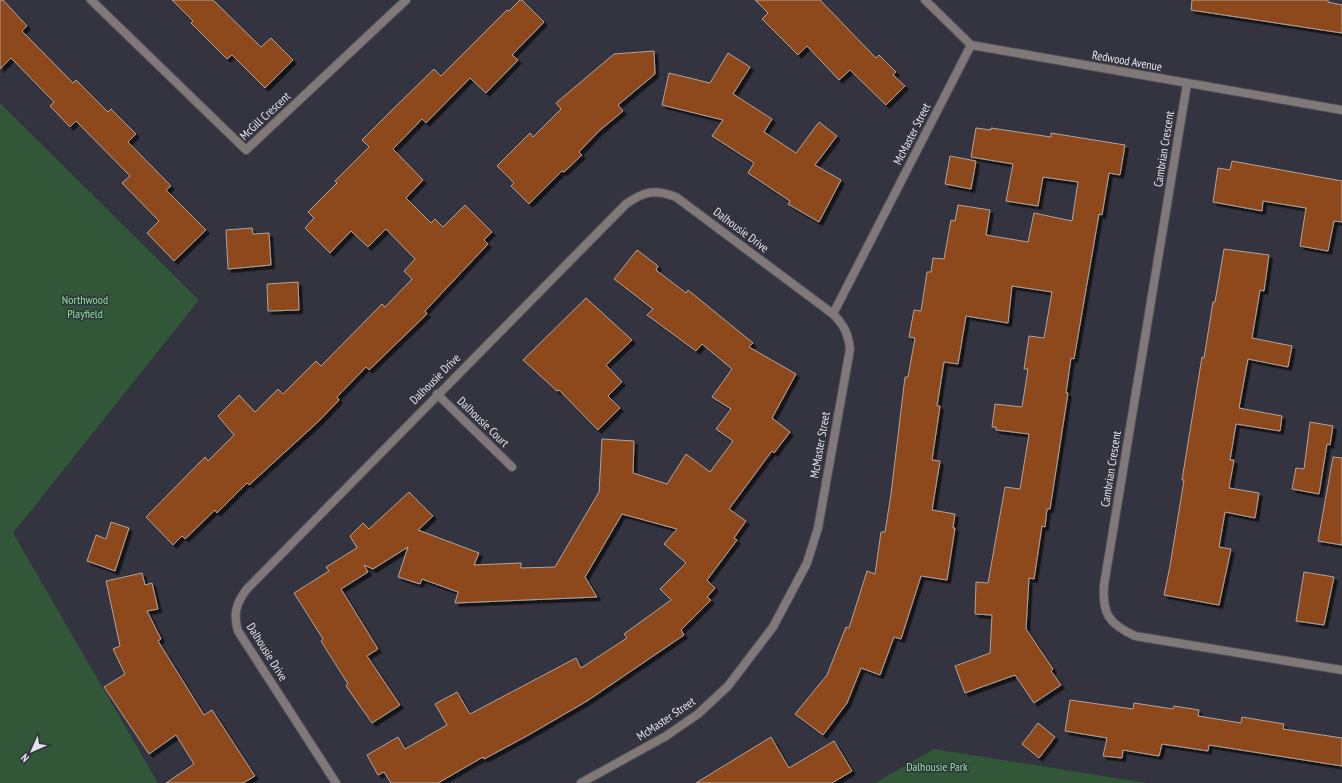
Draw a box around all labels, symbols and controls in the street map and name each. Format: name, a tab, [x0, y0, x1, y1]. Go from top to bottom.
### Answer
street label: Redwood Avenue	[1091, 47, 1163, 74]
street label: McGill Crescent	[236, 88, 294, 143]
street label: McMaster Street	[890, 100, 934, 167]
street label: Cambrian Crescent	[1150, 109, 1177, 188]
street label: Dalhousie Drive	[711, 204, 772, 255]
park label: Northwood Playfield	[62, 292, 108, 321]
street label: Dalhousie Drive	[406, 350, 463, 407]
street label: Dalhousie Court	[454, 393, 513, 450]
street label: McMaster Street	[806, 410, 833, 479]
street label: Cambrian Crescent	[1097, 429, 1124, 508]
street label: Dalhousie Drive	[244, 620, 291, 684]
street label: McMaster Street	[634, 693, 698, 744]
north arrow	[12, 731, 52, 771]
text: N	[18, 751, 32, 765]
park label: Dalhousie Park	[906, 759, 968, 774]

